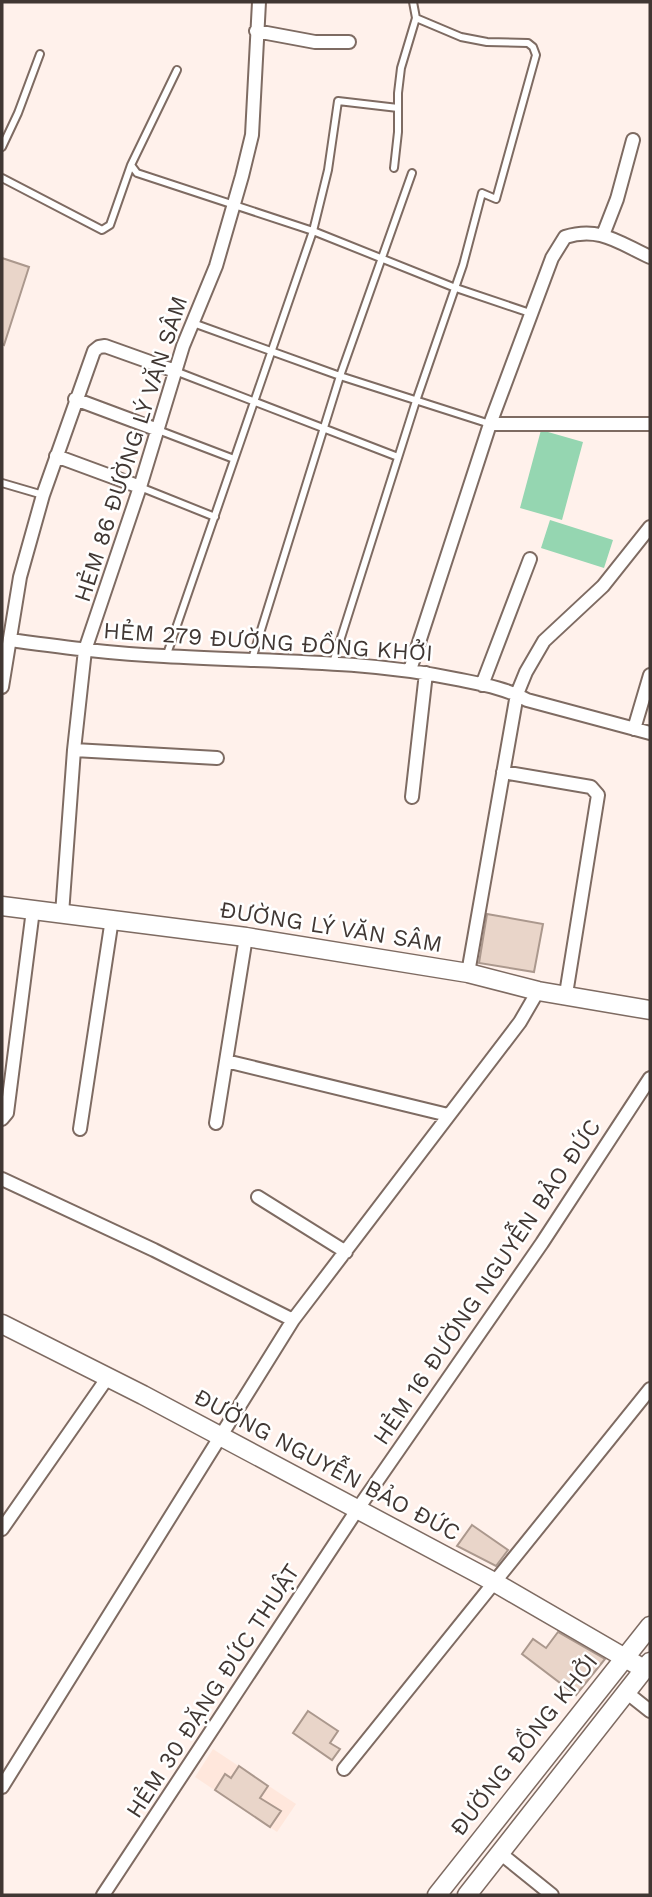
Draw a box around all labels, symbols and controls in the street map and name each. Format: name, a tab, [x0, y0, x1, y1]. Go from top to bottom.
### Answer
street label: HẺM 86 ĐƯỜNG LÝ VĂN SÂM	[68, 292, 193, 605]
street label: HẺM 279 ĐƯỜNG ĐỒNG KHỞI	[102, 614, 434, 667]
street label: ĐƯỜNG LÝ VĂN SÂM	[218, 895, 444, 958]
street label: HẺM 16 ĐƯỜNG NGUYỄN BẢO ĐỨC	[364, 1112, 606, 1450]
street label: ĐƯỜNG NGUYỄN BẢO ĐỨC	[189, 1380, 466, 1547]
street label: HẺM 30 ĐẶNG ĐỨC THUẬT	[120, 1558, 305, 1823]
street label: ĐƯỜNG ĐỒNG KHỞI	[442, 1647, 603, 1841]

